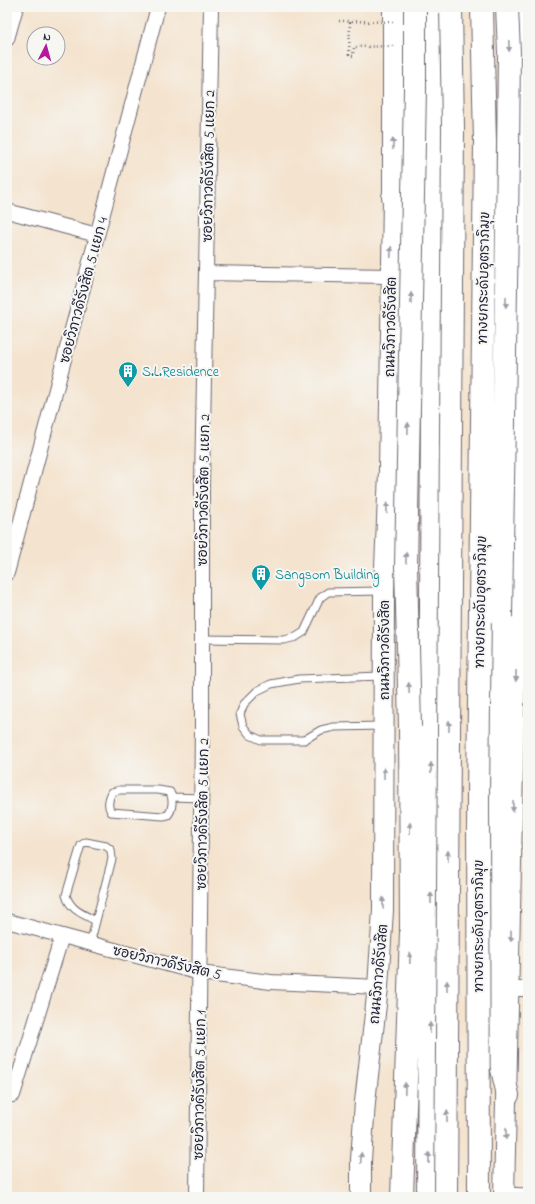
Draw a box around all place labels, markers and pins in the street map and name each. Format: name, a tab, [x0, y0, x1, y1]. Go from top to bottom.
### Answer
building icon: S.L.Residence	[117, 360, 139, 388]
place label: S.L.Residence	[142, 362, 220, 383]
building icon: Sangsom Building	[250, 563, 272, 591]
place label: Sangsom Building	[275, 565, 379, 587]

